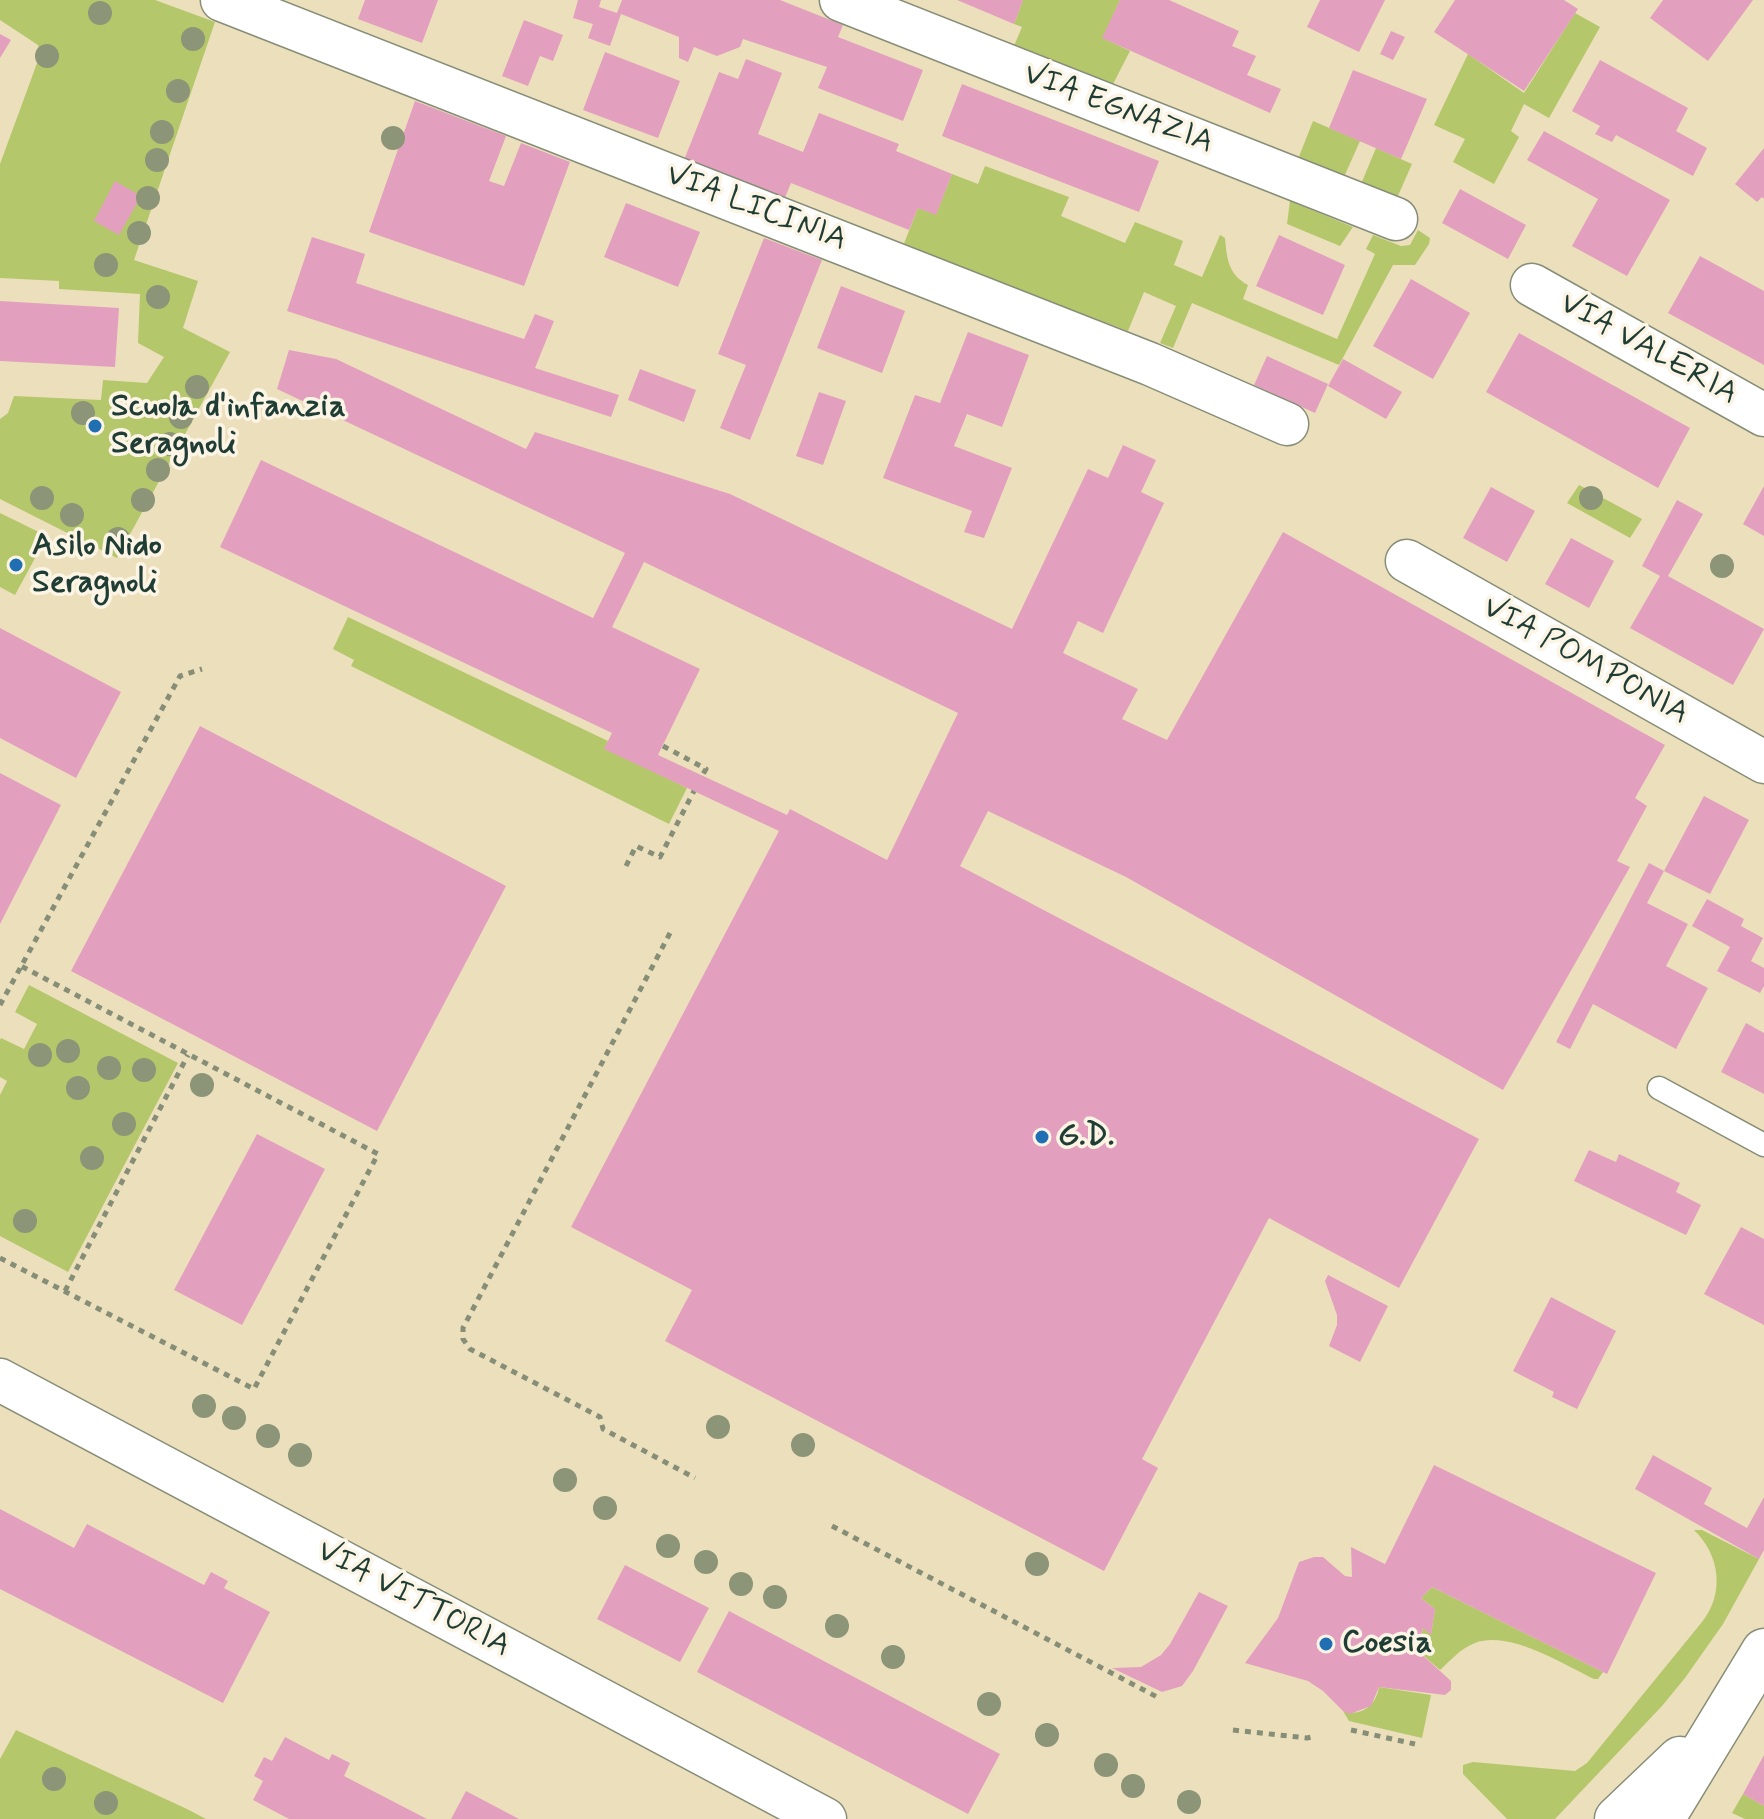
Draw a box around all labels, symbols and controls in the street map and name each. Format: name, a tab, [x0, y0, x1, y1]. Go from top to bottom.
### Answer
street label: VIA EGNAZIA	[1017, 56, 1219, 164]
street label: VIA LICINIA	[660, 157, 852, 261]
street label: VIA VALERIA	[1552, 285, 1744, 415]
place label: Scuola d'infanzia Seragnoli	[111, 389, 346, 464]
marker: Scuola d'infanzia Seragnoli	[86, 417, 104, 435]
place label: Asilo Nido Seragnoli	[32, 528, 162, 603]
marker: Asilo Nido Seragnoli	[7, 556, 25, 574]
street label: VIA POMPONIA	[1475, 589, 1695, 735]
place label: G.D.	[1058, 1118, 1114, 1156]
marker: G.D.	[1033, 1128, 1051, 1146]
street label: VIA VITTORIA	[310, 1533, 516, 1667]
place label: Coesia	[1342, 1625, 1432, 1663]
marker: Coesia	[1317, 1635, 1335, 1653]

